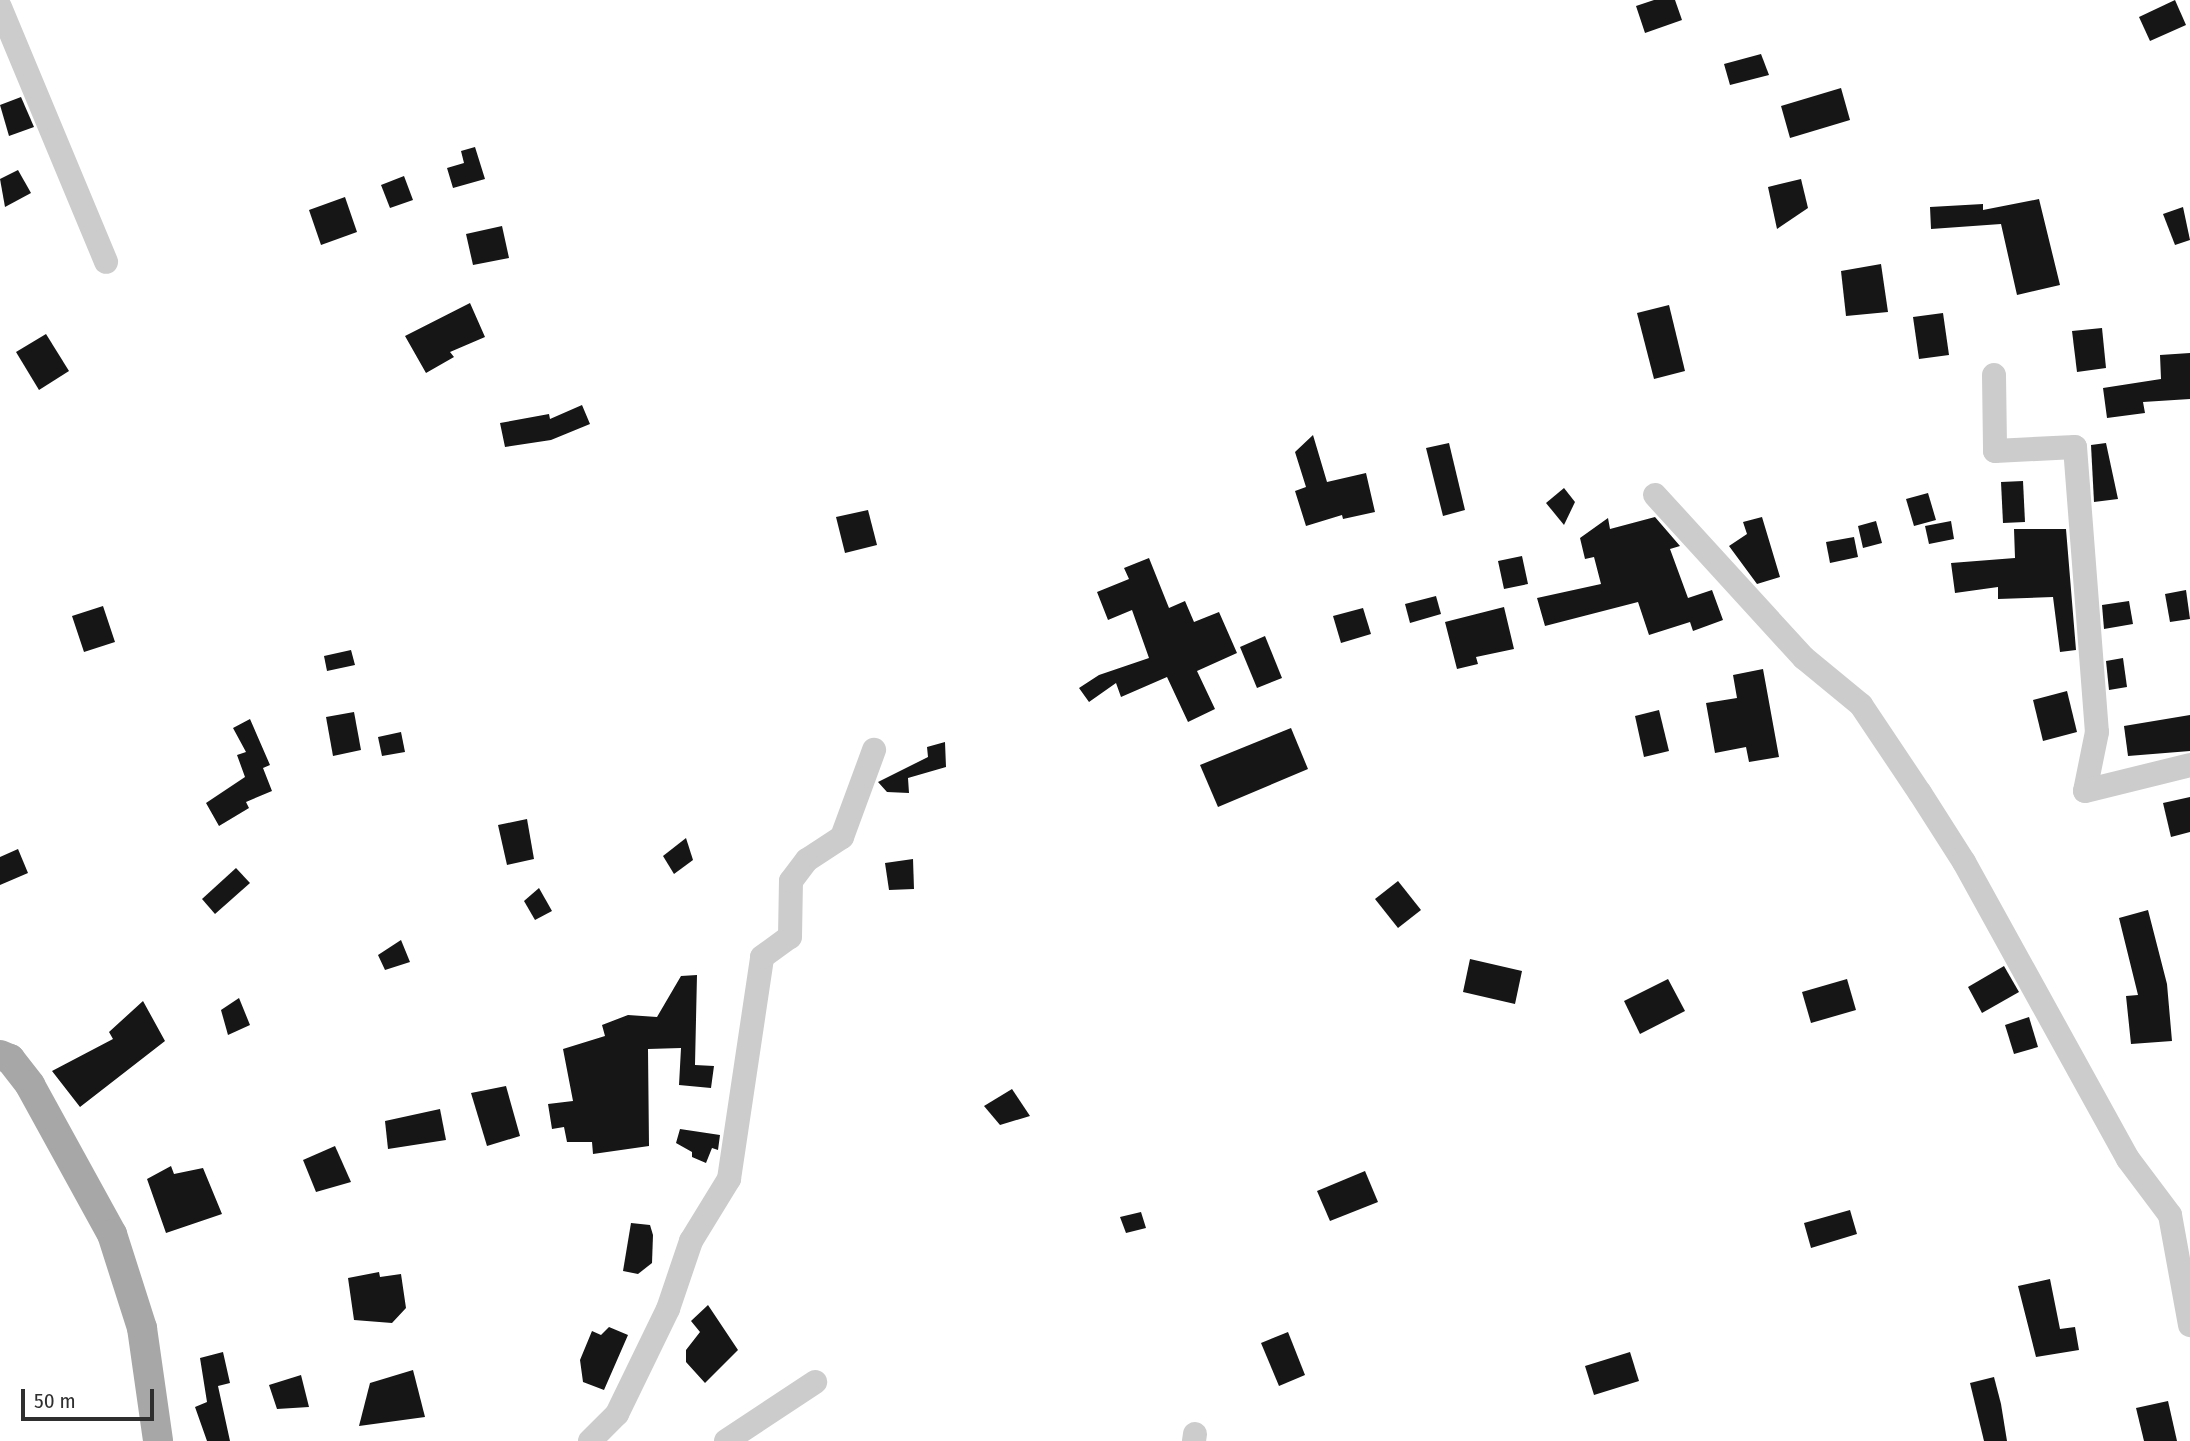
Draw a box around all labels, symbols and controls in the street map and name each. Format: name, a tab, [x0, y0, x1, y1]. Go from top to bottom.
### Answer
scale bar	[24, 1374, 158, 1418]
text: 50 m	[34, 1388, 76, 1414]

